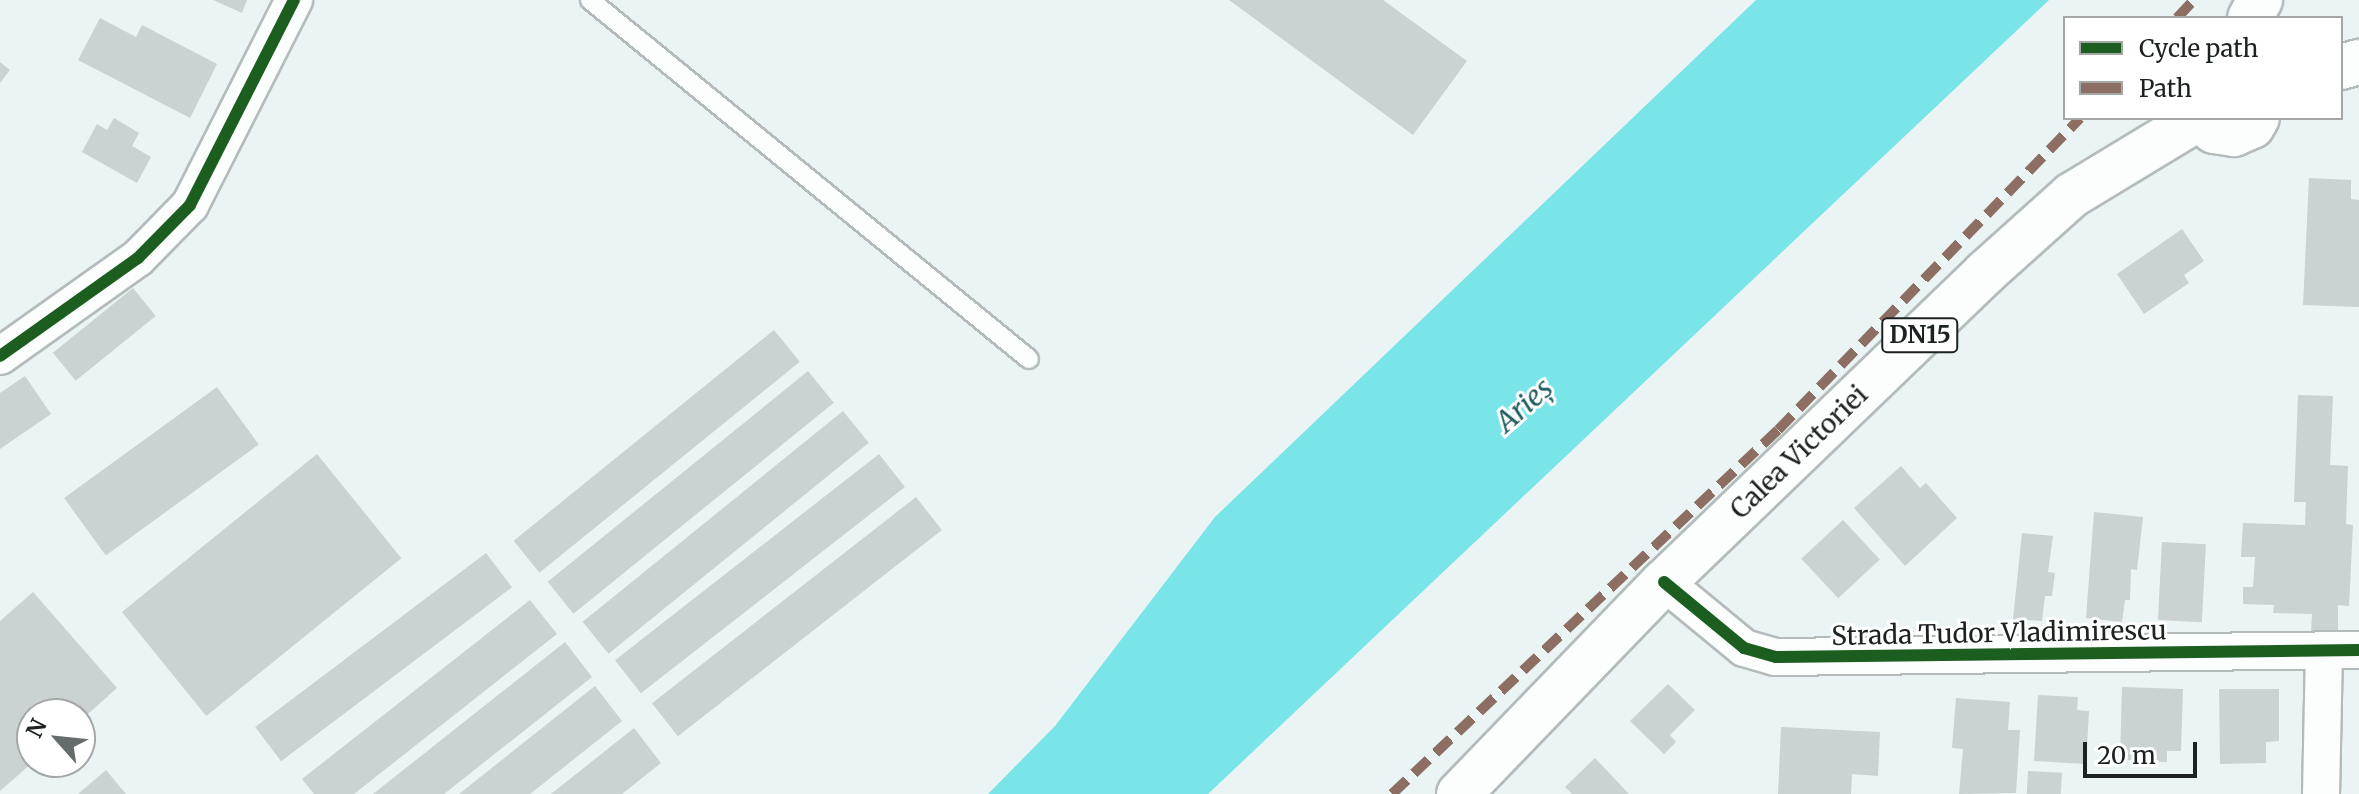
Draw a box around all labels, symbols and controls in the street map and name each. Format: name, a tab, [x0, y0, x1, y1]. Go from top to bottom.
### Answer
legend	[2063, 16, 2343, 120]
text: Cycle path	[2139, 33, 2258, 64]
text: Path	[2139, 73, 2192, 104]
road number: DN15	[1880, 315, 1960, 355]
water label: Arieș	[1489, 371, 1559, 439]
street label: Calea Victoriei	[1724, 379, 1874, 525]
street label: Strada Tudor Vladimirescu	[1831, 614, 2167, 652]
north arrow	[16, 698, 96, 778]
text: N	[20, 714, 53, 742]
scale bar	[2087, 726, 2201, 776]
text: 20 m	[2097, 740, 2156, 771]

